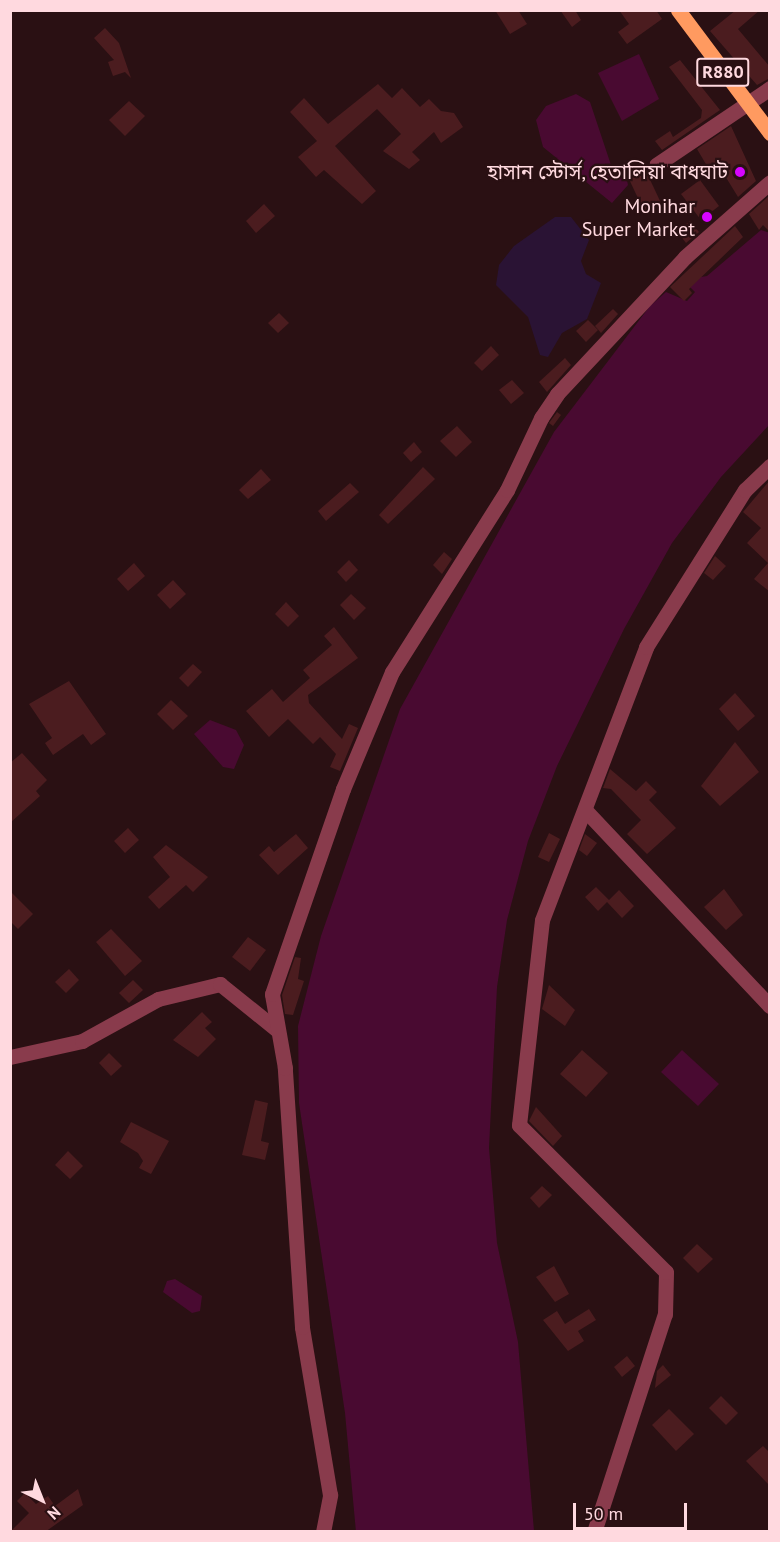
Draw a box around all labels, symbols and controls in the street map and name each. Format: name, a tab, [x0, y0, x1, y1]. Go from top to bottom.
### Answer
road number: R880	[696, 57, 750, 87]
place label: হাসান স্টোর্স, হেতালিয়া বাধঘাট	[486, 160, 728, 184]
marker: হাসান স্টোর্স, হেতালিয়া বাধঘাট	[733, 165, 747, 179]
place label: Monihar Super Market	[582, 194, 695, 241]
marker: Monihar Super Market	[700, 210, 714, 224]
north arrow	[12, 1470, 72, 1530]
scale bar	[576, 1491, 690, 1529]
text: N	[44, 1502, 65, 1524]
text: 50 m	[584, 1502, 623, 1525]

